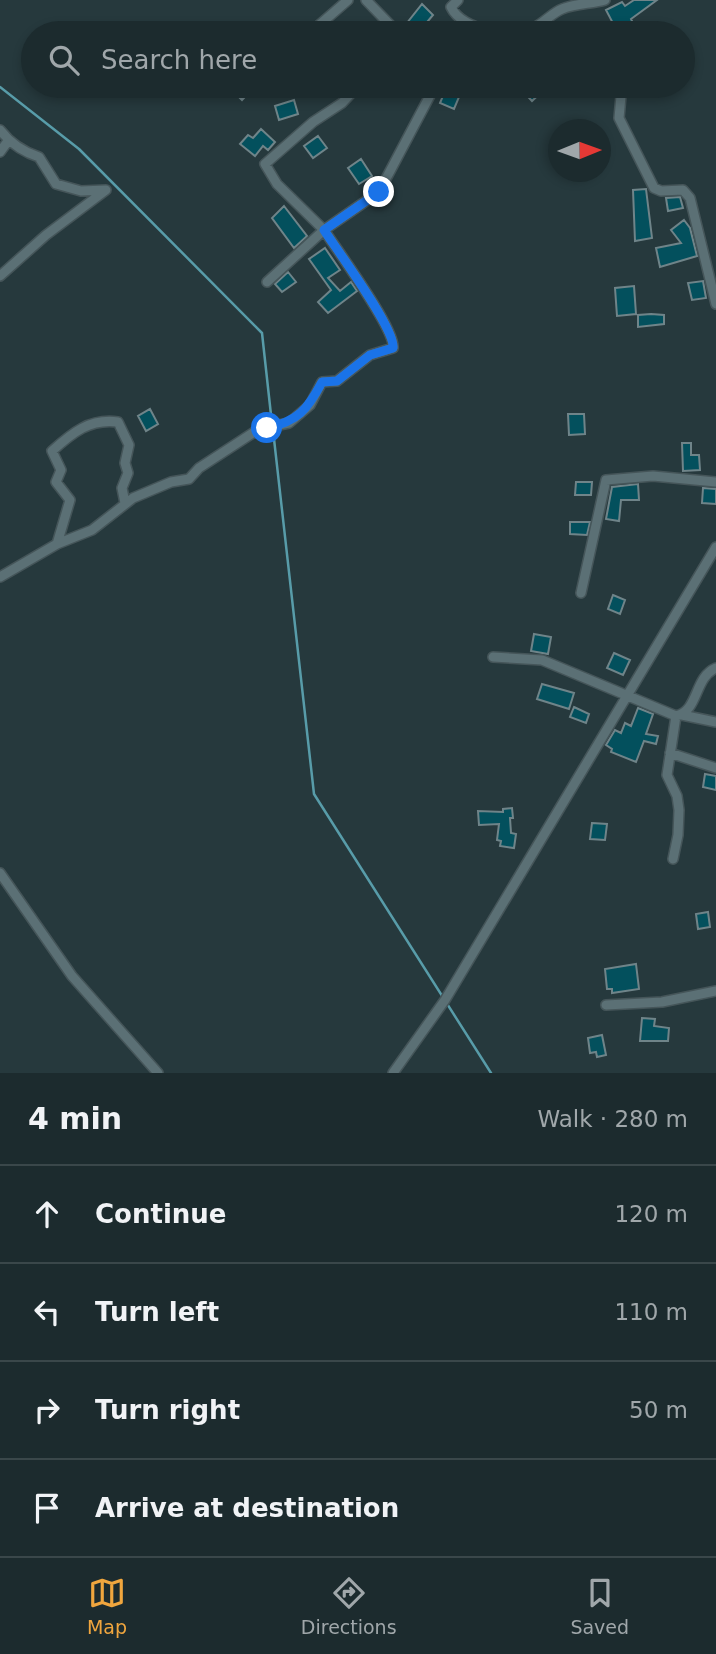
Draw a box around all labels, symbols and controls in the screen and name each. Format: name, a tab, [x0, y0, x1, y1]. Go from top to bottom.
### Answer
search box	[21, 21, 695, 98]
icon: search	[45, 41, 83, 79]
text: Search here	[101, 45, 257, 75]
north arrow	[548, 119, 611, 182]
route end	[363, 176, 394, 207]
route start	[251, 412, 282, 443]
text: 4 min	[28, 1101, 122, 1136]
text: Walk · 280 m	[537, 1106, 688, 1132]
icon: ahead	[28, 1195, 66, 1233]
text: Continue	[95, 1199, 226, 1229]
text: 120 m	[614, 1201, 688, 1227]
icon: left	[28, 1293, 66, 1331]
text: Turn left	[95, 1297, 219, 1327]
text: 110 m	[614, 1299, 688, 1325]
icon: right	[28, 1391, 66, 1429]
text: Turn right	[95, 1395, 240, 1425]
text: 50 m	[629, 1397, 688, 1423]
icon: arrive	[28, 1489, 66, 1527]
text: Arrive at destination	[95, 1493, 399, 1523]
tab: Map	[87, 1574, 127, 1638]
tab: Directions	[301, 1574, 397, 1638]
tab: Saved	[570, 1574, 629, 1638]

